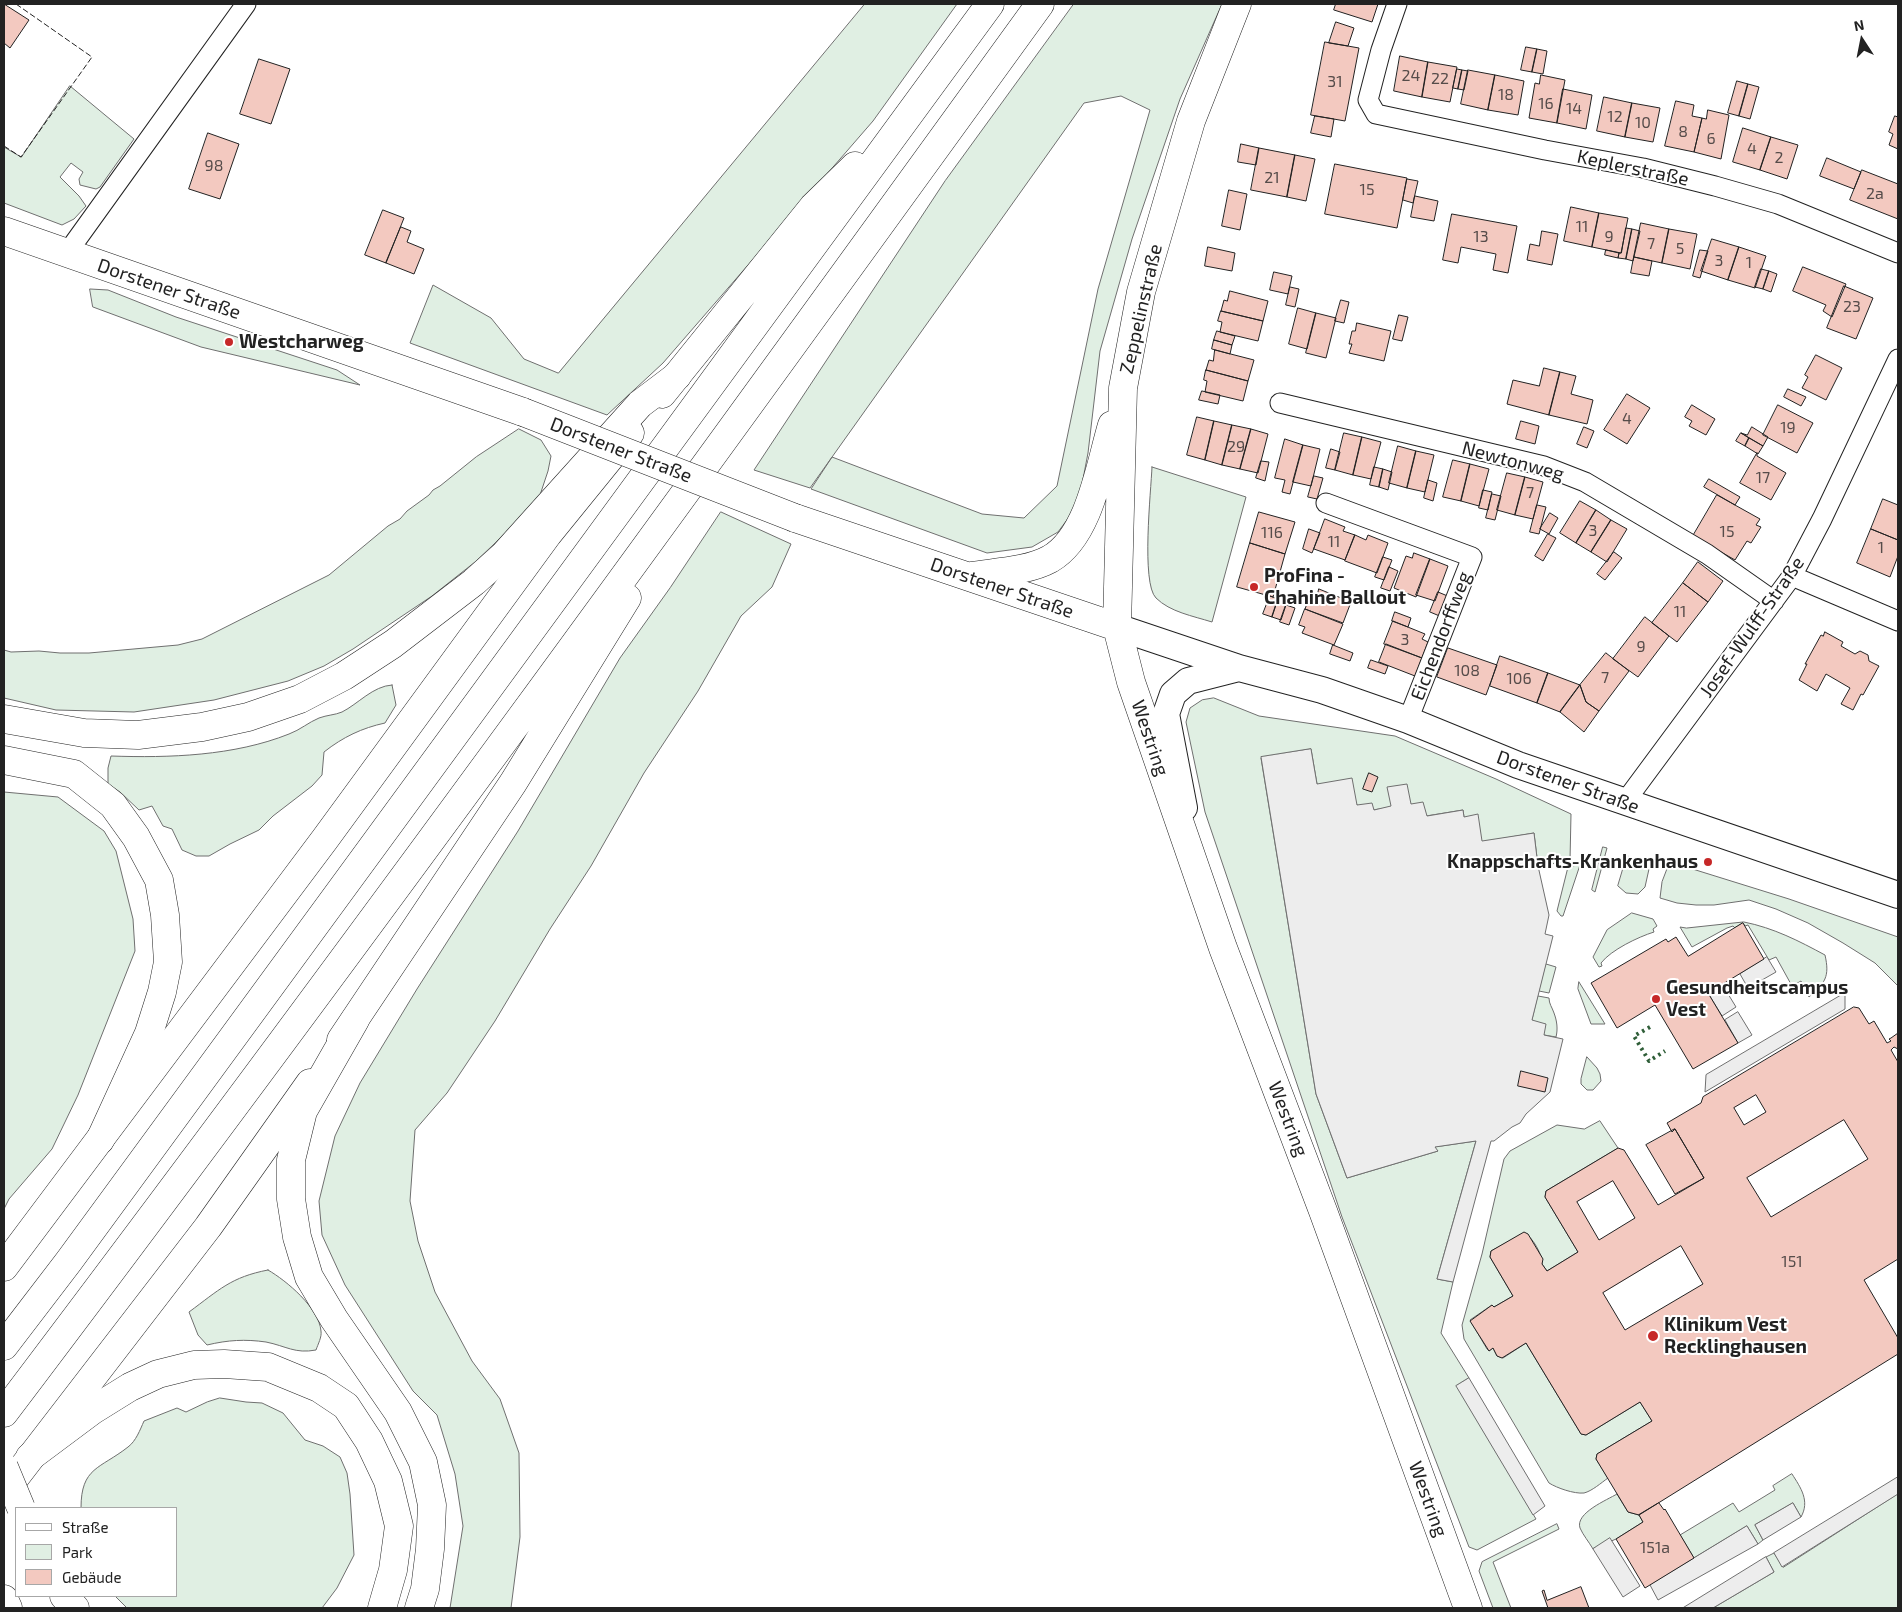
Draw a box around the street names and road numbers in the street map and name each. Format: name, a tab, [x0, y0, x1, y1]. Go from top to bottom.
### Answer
street label: Keplerstraße	[1575, 145, 1691, 191]
street label: Zeppelinstraße	[1115, 242, 1167, 376]
street label: Dorstener Straße	[94, 254, 244, 324]
street label: Dorstener Straße	[547, 412, 695, 488]
street label: Newtonweg	[1459, 436, 1567, 486]
street label: Josef-Wulff-Straße	[1695, 552, 1809, 702]
street label: Dorstener Straße	[927, 553, 1077, 623]
street label: Eichendorffweg	[1406, 568, 1476, 704]
street label: Westring	[1126, 697, 1174, 779]
street label: Dorstener Straße	[1494, 746, 1642, 818]
street label: Westring	[1263, 1078, 1313, 1160]
street label: Westring	[1404, 1458, 1452, 1540]

